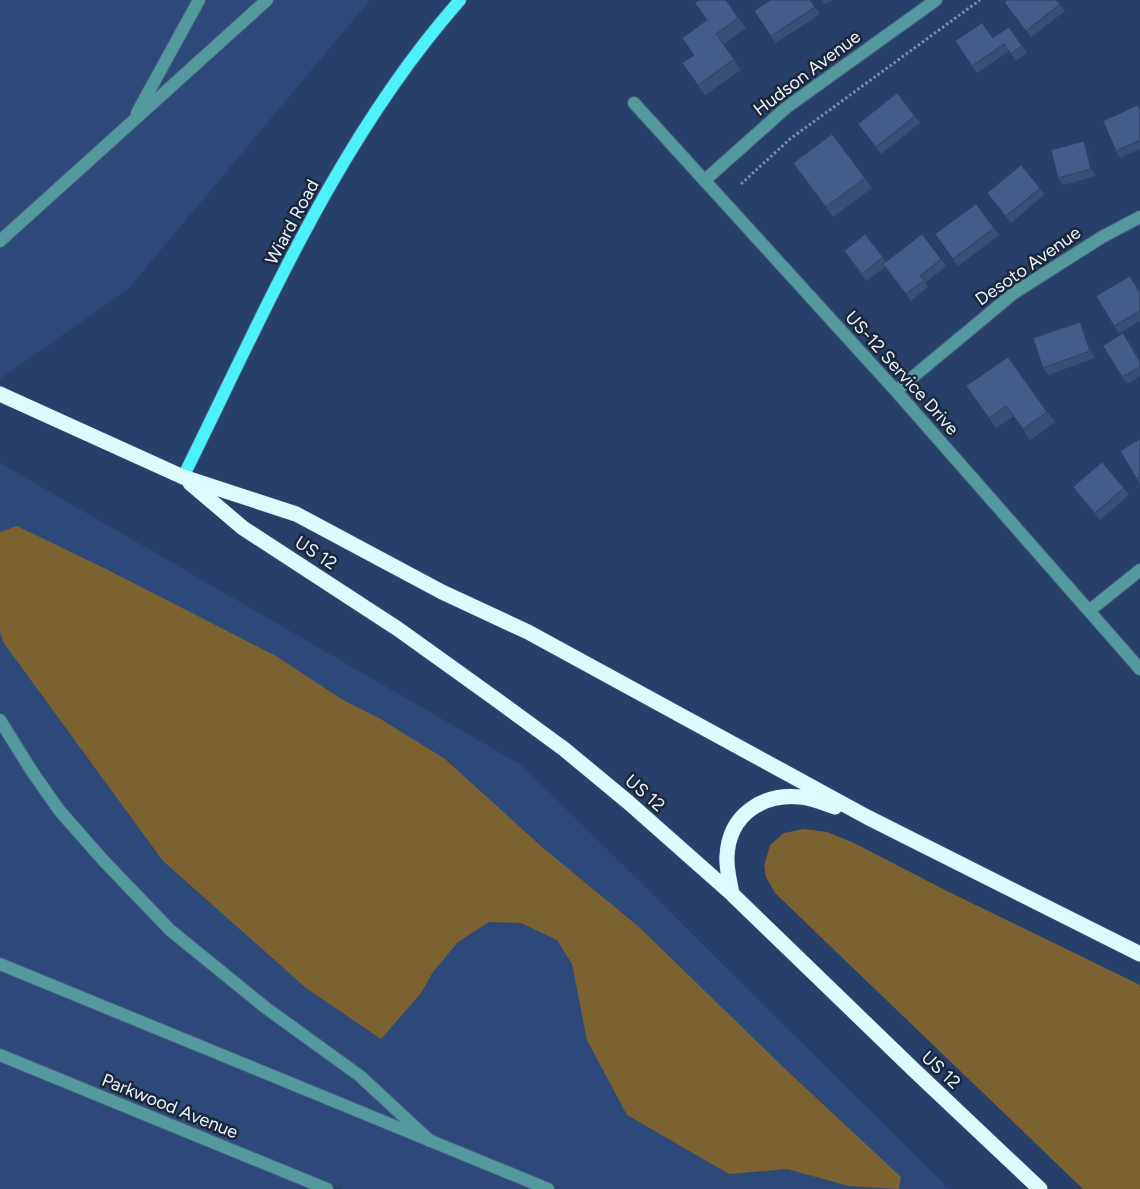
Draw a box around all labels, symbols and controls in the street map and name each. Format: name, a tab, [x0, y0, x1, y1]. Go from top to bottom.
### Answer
street label: Hudson Avenue	[749, 26, 865, 120]
street label: Wiard Road	[260, 176, 324, 268]
street label: Desoto Avenue	[971, 221, 1085, 310]
street label: US-12 Service Drive	[841, 306, 964, 440]
street label: US 12	[291, 531, 341, 575]
street label: US 12	[621, 770, 669, 816]
street label: US 12	[917, 1046, 965, 1094]
street label: Parkwood Avenue	[99, 1069, 241, 1143]

